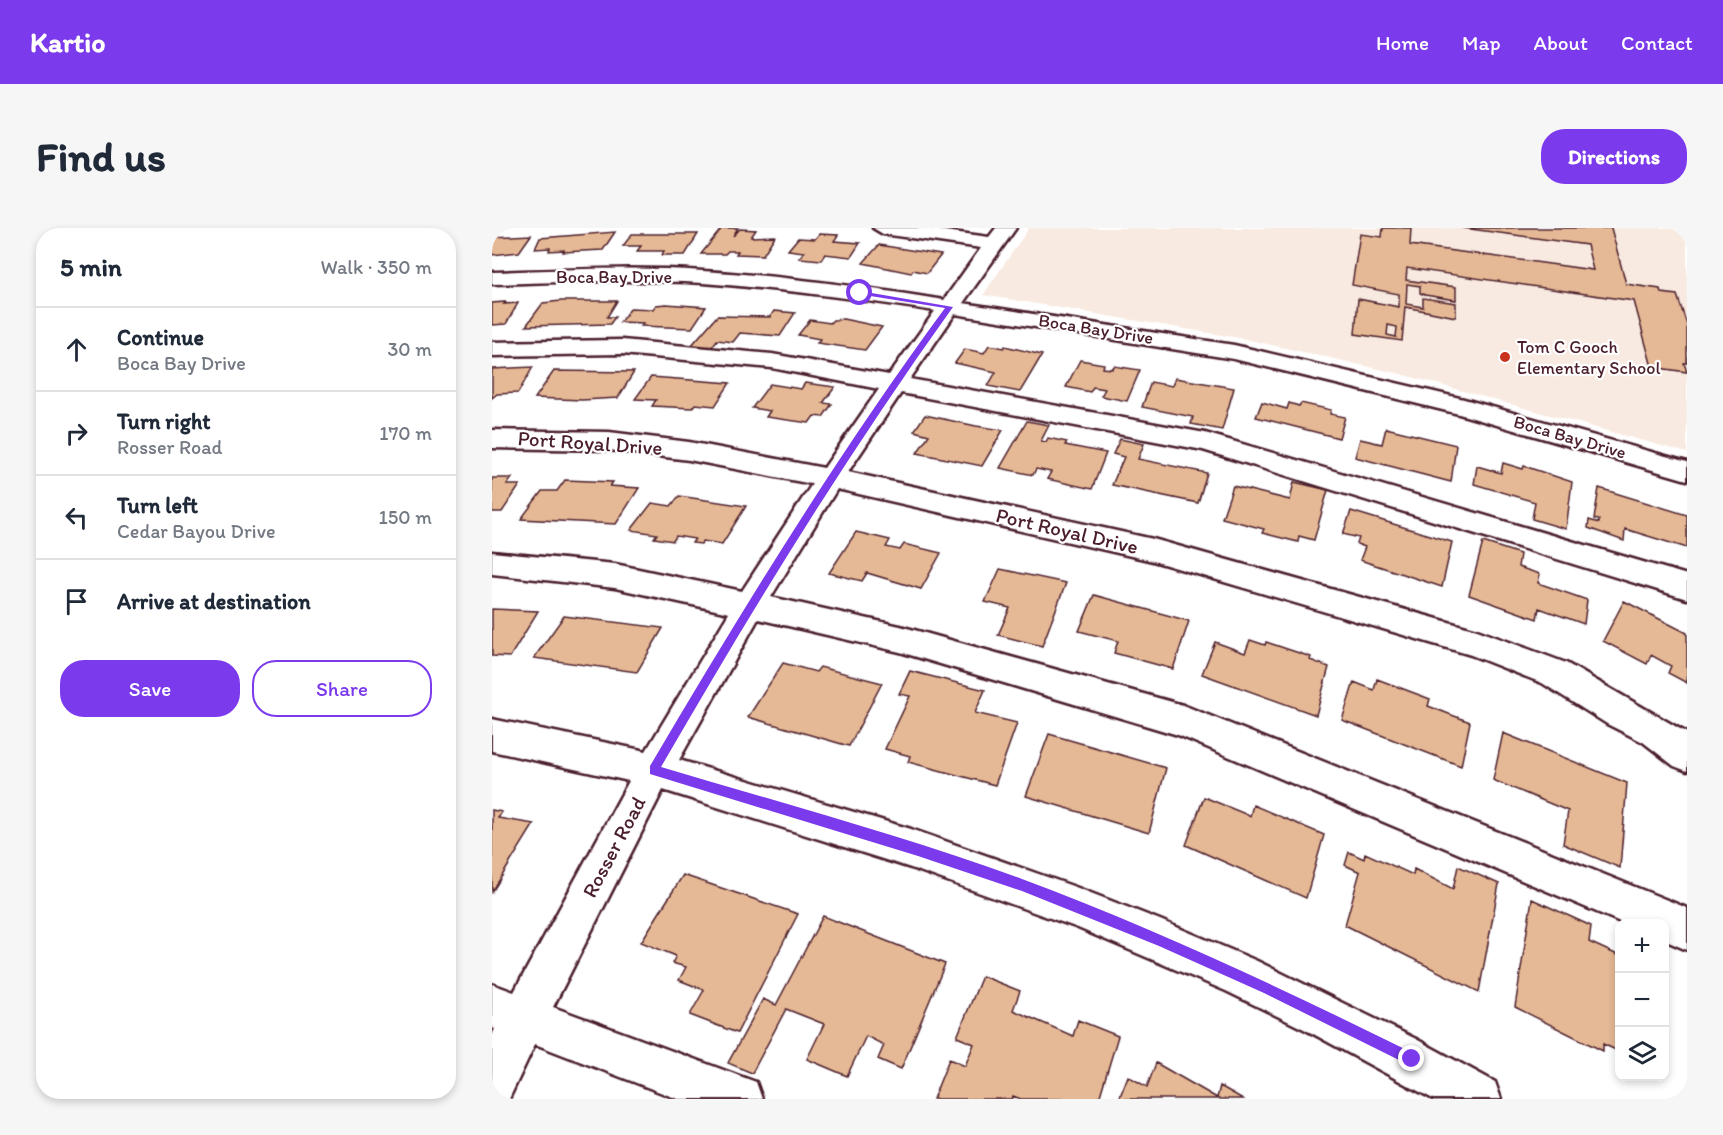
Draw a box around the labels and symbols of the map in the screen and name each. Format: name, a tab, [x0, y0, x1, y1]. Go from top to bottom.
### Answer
street label: Boca Bay Drive	[556, 266, 672, 288]
route start	[846, 279, 872, 305]
street label: Boca Bay Drive	[1037, 309, 1155, 349]
place label: Tom C Gooch Elementary School	[1517, 336, 1661, 379]
marker: Tom C Gooch Elementary School	[1498, 350, 1512, 364]
street label: Boca Bay Drive	[1511, 410, 1629, 464]
street label: Port Royal Drive	[517, 425, 663, 460]
street label: Port Royal Drive	[994, 502, 1141, 559]
street label: Rosser Road	[576, 792, 651, 902]
route end	[1398, 1045, 1424, 1071]

